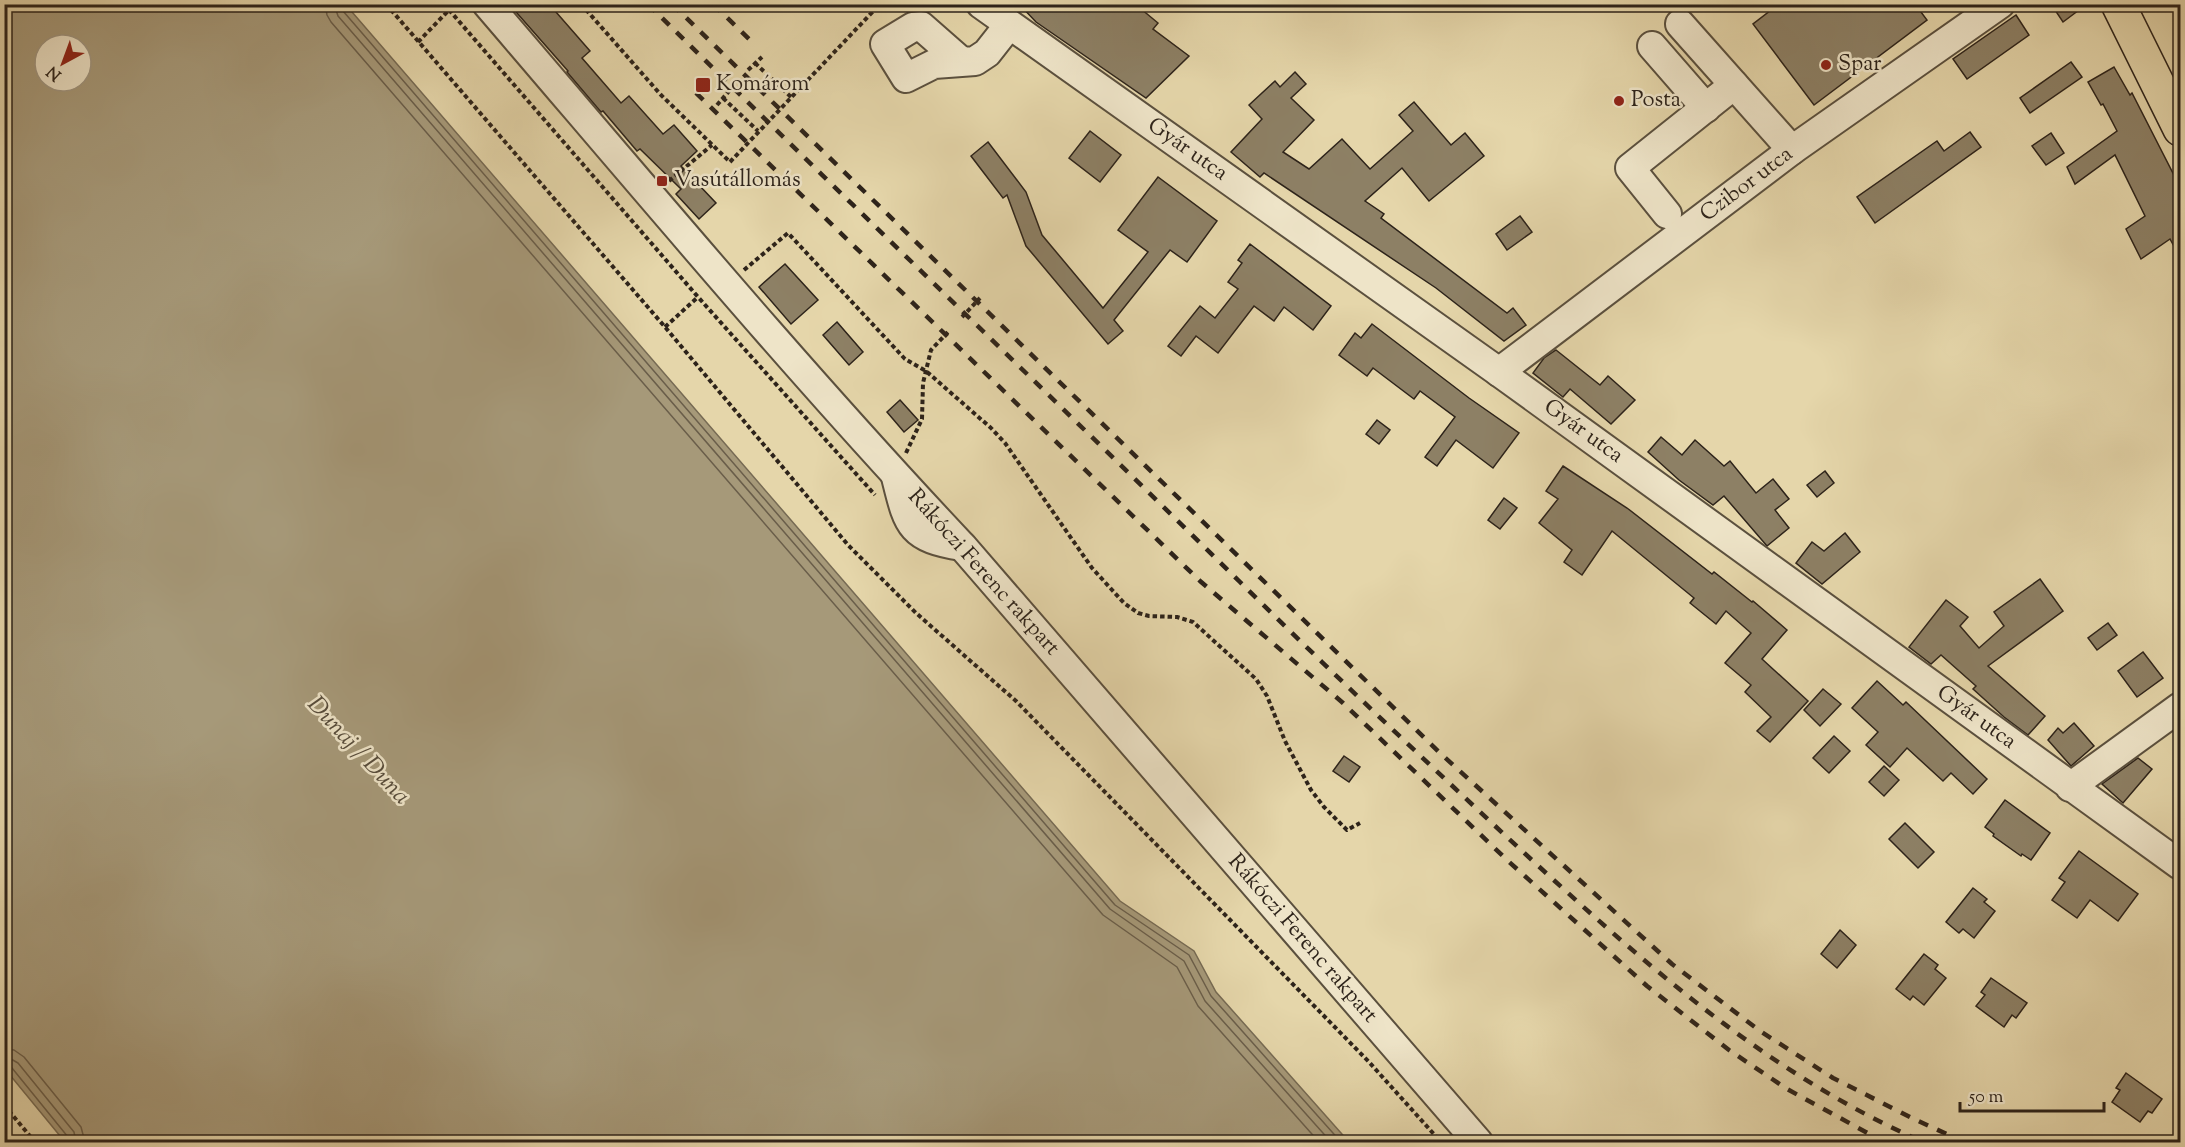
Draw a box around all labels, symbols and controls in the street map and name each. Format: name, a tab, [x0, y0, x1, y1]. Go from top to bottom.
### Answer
north arrow	[33, 33, 93, 93]
place label: Spar	[1838, 49, 1881, 81]
marker: Spar	[1819, 58, 1833, 72]
text: N	[42, 59, 67, 85]
place label: Komárom	[716, 69, 810, 101]
marker: Komárom	[694, 76, 712, 94]
place label: Posta	[1631, 85, 1681, 117]
marker: Posta	[1612, 94, 1626, 108]
street label: Gyár utca	[1140, 111, 1234, 189]
street label: Czibor utca	[1694, 139, 1800, 231]
place label: Vasútállomás	[674, 165, 801, 197]
marker: Vasútállomás	[655, 174, 669, 188]
street label: Gyár utca	[1536, 392, 1630, 472]
street label: Rákóczi Ferenc rakpart	[899, 482, 1067, 664]
street label: Gyár utca	[1929, 678, 2023, 758]
water label: Dunaj / Duna	[299, 689, 417, 813]
street label: Rákóczi Ferenc rakpart	[1219, 847, 1385, 1031]
scale bar	[1960, 1075, 2104, 1113]
text: 50 m	[1968, 1085, 2004, 1111]

